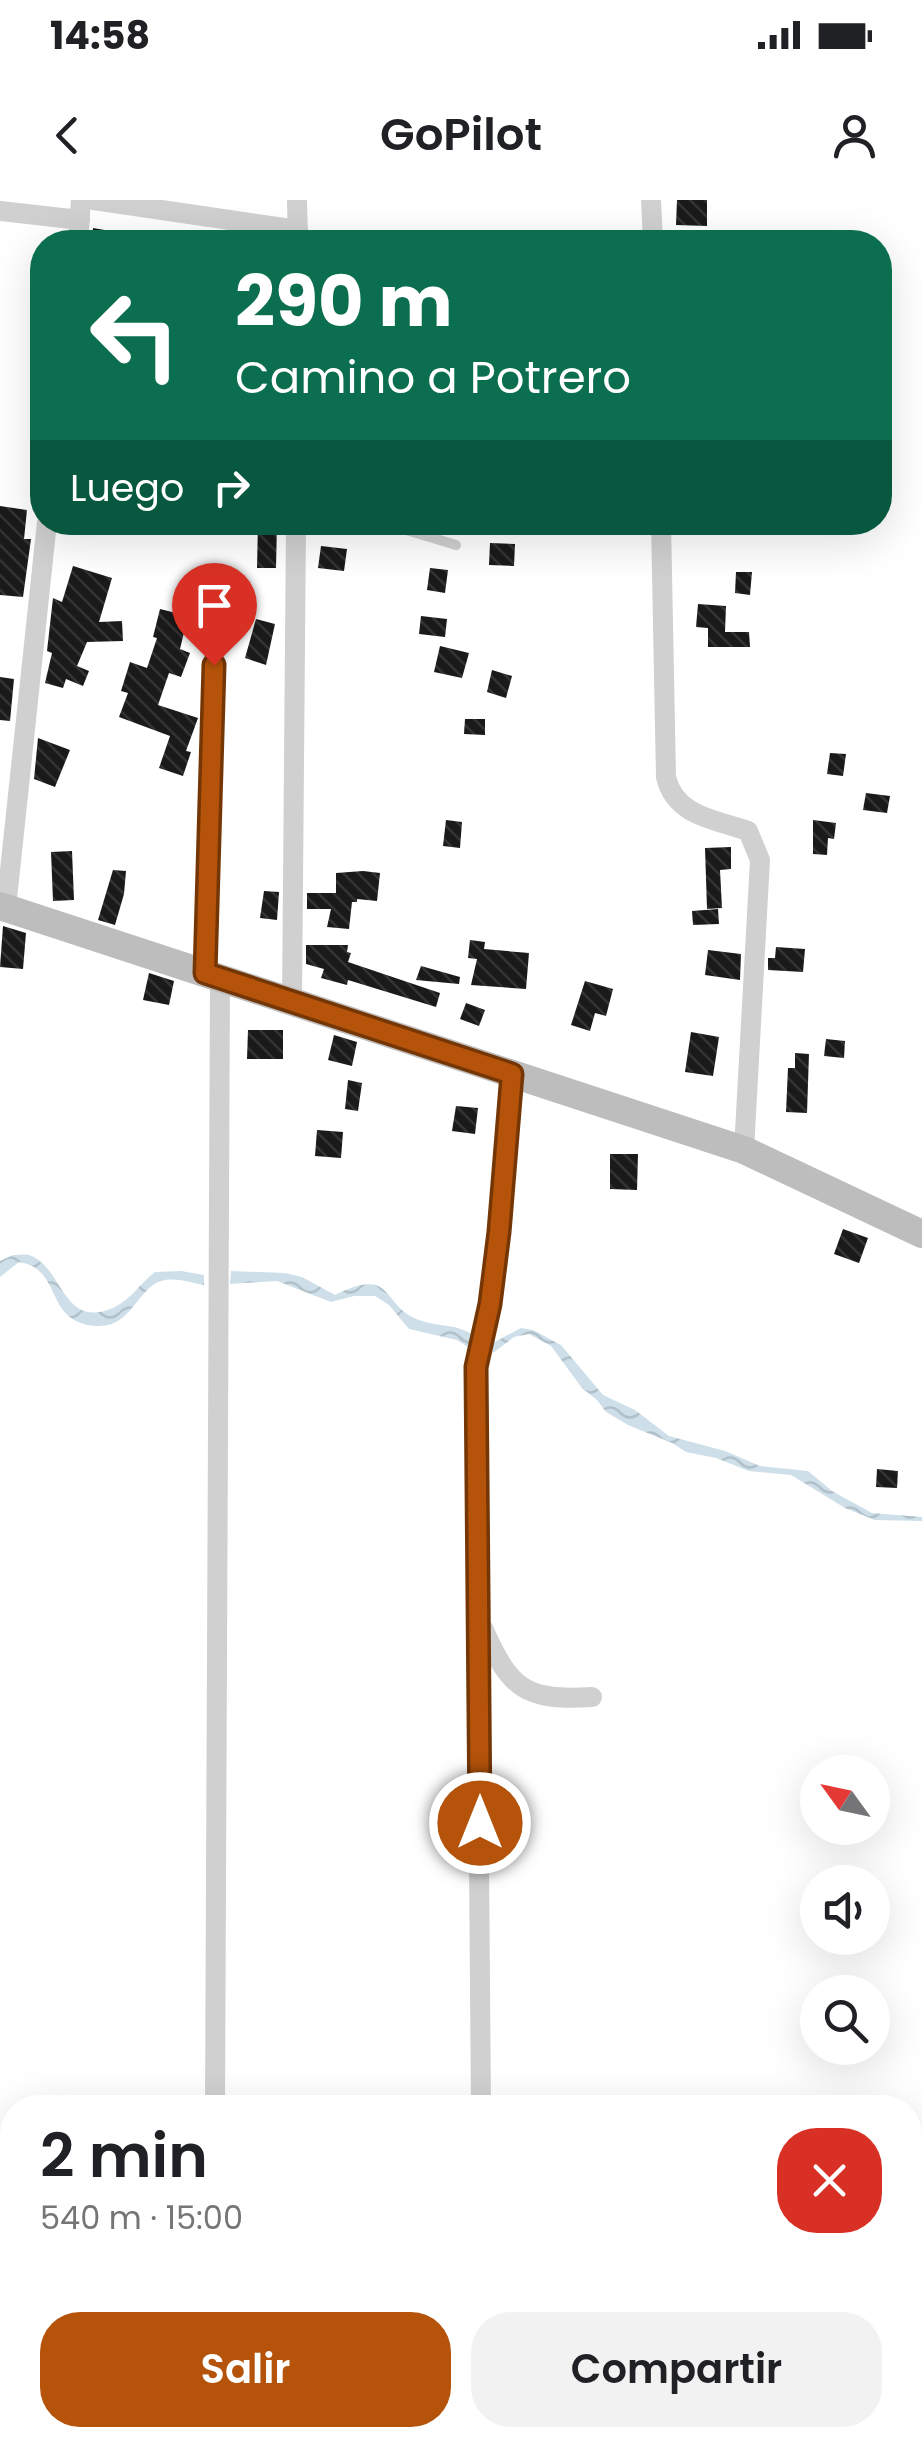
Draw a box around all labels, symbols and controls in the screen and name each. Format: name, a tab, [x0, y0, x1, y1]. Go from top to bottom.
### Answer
text: 14:58	[50, 9, 150, 62]
text: GoPilot	[380, 103, 542, 166]
icon: back	[40, 108, 95, 163]
icon: person	[827, 108, 882, 163]
text: 290 m	[235, 252, 453, 351]
icon: left	[70, 270, 200, 400]
text: Camino a Potrero	[235, 346, 631, 409]
icon: right	[204, 460, 259, 515]
text: Luego	[70, 461, 184, 514]
pin	[172, 563, 257, 666]
icon: arrive	[187, 578, 242, 633]
north arrow	[800, 1755, 890, 1845]
map controls	[800, 1755, 890, 2065]
position arrow	[428, 1771, 532, 1875]
button: sound	[800, 1865, 890, 1955]
button: search	[800, 1975, 890, 2065]
text: 2 min	[40, 2114, 208, 2198]
button: close	[777, 2128, 882, 2233]
text: 540 m · 15:00	[40, 2195, 243, 2240]
button: Salir	[40, 2312, 451, 2427]
button: Compartir	[471, 2312, 882, 2427]

